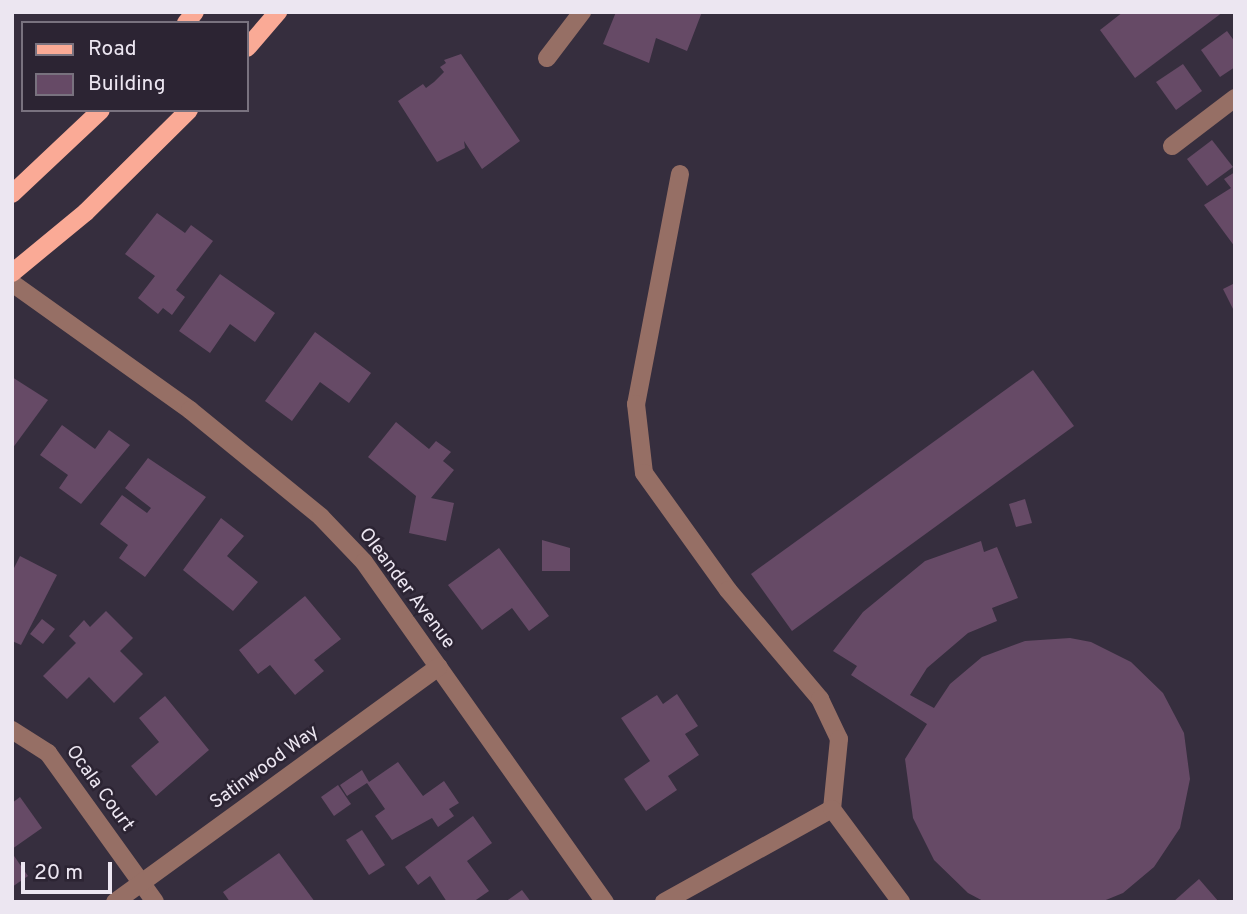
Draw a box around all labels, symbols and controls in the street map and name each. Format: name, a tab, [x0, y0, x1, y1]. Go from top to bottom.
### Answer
legend	[21, 21, 248, 112]
text: Road	[88, 36, 137, 63]
text: Building	[88, 71, 166, 98]
street label: Oleander Avenue	[353, 524, 459, 654]
street label: Satinwood Way	[206, 721, 324, 815]
street label: Ocala Court	[60, 741, 138, 837]
scale bar	[24, 848, 116, 892]
text: 20 m	[34, 860, 83, 887]

